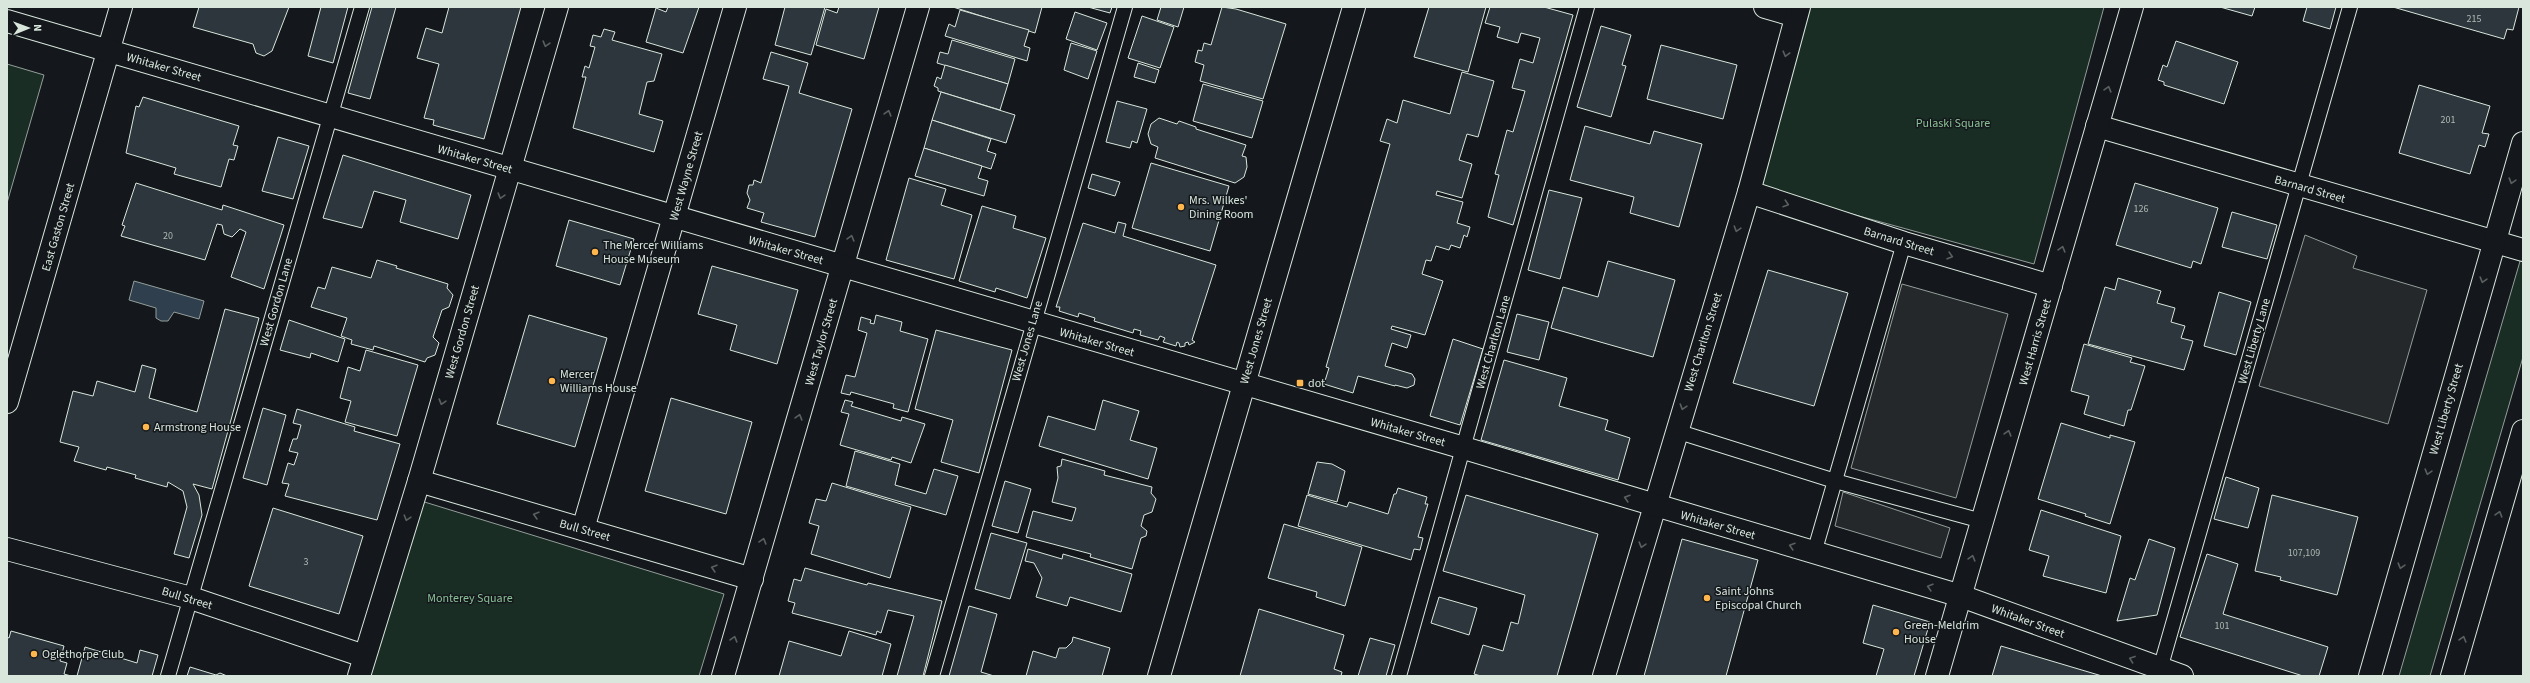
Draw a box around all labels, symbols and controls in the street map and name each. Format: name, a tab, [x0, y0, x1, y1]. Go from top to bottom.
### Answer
north arrow	[8, 8, 48, 48]
house number: 215	[2467, 12, 2481, 26]
text: N	[30, 24, 45, 32]
one-way arrow	[542, 41, 551, 48]
street label: Whitaker Street	[124, 49, 203, 86]
one-way arrow	[1782, 50, 1791, 57]
one-way arrow	[2103, 85, 2112, 92]
one-way arrow	[883, 110, 891, 116]
house number: 201	[2441, 113, 2455, 127]
park label: Pulaski Square	[1916, 115, 1990, 132]
street label: West Wayne Street	[666, 129, 707, 223]
street label: Whitaker Street	[435, 141, 514, 178]
street label: Barnard Street	[2272, 171, 2347, 208]
one-way arrow	[2508, 177, 2517, 184]
street label: East Gaston Street	[38, 181, 79, 273]
one-way arrow	[497, 192, 506, 199]
place label: Mrs. Wilkes' Dining Room	[1189, 192, 1254, 223]
one-way arrow	[1782, 199, 1789, 208]
marker: Mrs. Wilkes' Dining Room	[1176, 202, 1186, 212]
house number: 126	[2134, 202, 2148, 216]
street label: Barnard Street	[1861, 223, 1936, 260]
one-way arrow	[1733, 225, 1742, 232]
house number: 20	[163, 229, 173, 243]
street label: Whitaker Street	[746, 232, 825, 269]
one-way arrow	[846, 235, 855, 242]
place label: The Mercer Williams House Museum	[603, 237, 703, 268]
one-way arrow	[2057, 245, 2066, 252]
marker: The Mercer Williams House Museum	[590, 247, 600, 257]
one-way arrow	[1946, 251, 1953, 260]
street label: West Gordon Lane	[256, 256, 297, 348]
one-way arrow	[2479, 276, 2488, 283]
street label: West Gordon Street	[441, 283, 484, 381]
street label: West Charlton Street	[1680, 291, 1727, 394]
street label: West Charlton Lane	[1472, 293, 1515, 391]
street label: West Jones Street	[1236, 296, 1277, 386]
street label: West Liberty Lane	[2234, 296, 2275, 386]
street label: West Taylor Street	[801, 297, 842, 388]
street label: West Harris Street	[2015, 297, 2056, 387]
street label: West Jones Lane	[1008, 299, 1047, 383]
street label: Whitaker Street	[1057, 324, 1136, 361]
street label: West Liberty Street	[2425, 361, 2468, 457]
place label: Mercer Williams House	[560, 366, 637, 397]
place label: dot	[1308, 375, 1325, 392]
marker: Mercer Williams House	[547, 376, 557, 386]
marker: dot	[1295, 378, 1305, 388]
one-way arrow	[438, 398, 447, 405]
one-way arrow	[1679, 403, 1688, 410]
one-way arrow	[794, 413, 803, 420]
street label: Whitaker Street	[1368, 414, 1447, 451]
place label: Armstrong House	[154, 419, 241, 436]
marker: Armstrong House	[141, 422, 151, 432]
one-way arrow	[2003, 430, 2012, 437]
one-way arrow	[2424, 469, 2433, 476]
one-way arrow	[1624, 494, 1631, 503]
street label: Whitaker Street	[1678, 507, 1757, 544]
one-way arrow	[2494, 510, 2503, 517]
one-way arrow	[533, 511, 540, 520]
one-way arrow	[403, 514, 412, 521]
street label: Bull Street	[557, 515, 612, 546]
one-way arrow	[758, 538, 767, 545]
one-way arrow	[1638, 541, 1647, 548]
one-way arrow	[1789, 542, 1796, 551]
house number: 107,109	[2288, 546, 2320, 560]
house number: 3	[304, 555, 309, 569]
one-way arrow	[1967, 555, 1976, 562]
one-way arrow	[2397, 562, 2406, 569]
one-way arrow	[711, 564, 718, 573]
street label: Bull Street	[159, 583, 214, 614]
place label: Saint Johns Episcopal Church	[1715, 583, 1802, 614]
one-way arrow	[1927, 583, 1934, 592]
park label: Monterey Square	[427, 590, 513, 607]
marker: Saint Johns Episcopal Church	[1702, 593, 1712, 603]
street label: Whitaker Street	[1989, 600, 2067, 643]
place label: Green-Meldrim House	[1904, 617, 1979, 648]
house number: 101	[2215, 619, 2229, 633]
marker: Green-Meldrim House	[1891, 627, 1901, 637]
one-way arrow	[729, 635, 738, 642]
one-way arrow	[2458, 635, 2467, 642]
place label: Oglethorpe Club	[42, 646, 125, 663]
marker: Oglethorpe Club	[29, 649, 39, 659]
one-way arrow	[2128, 656, 2135, 664]

